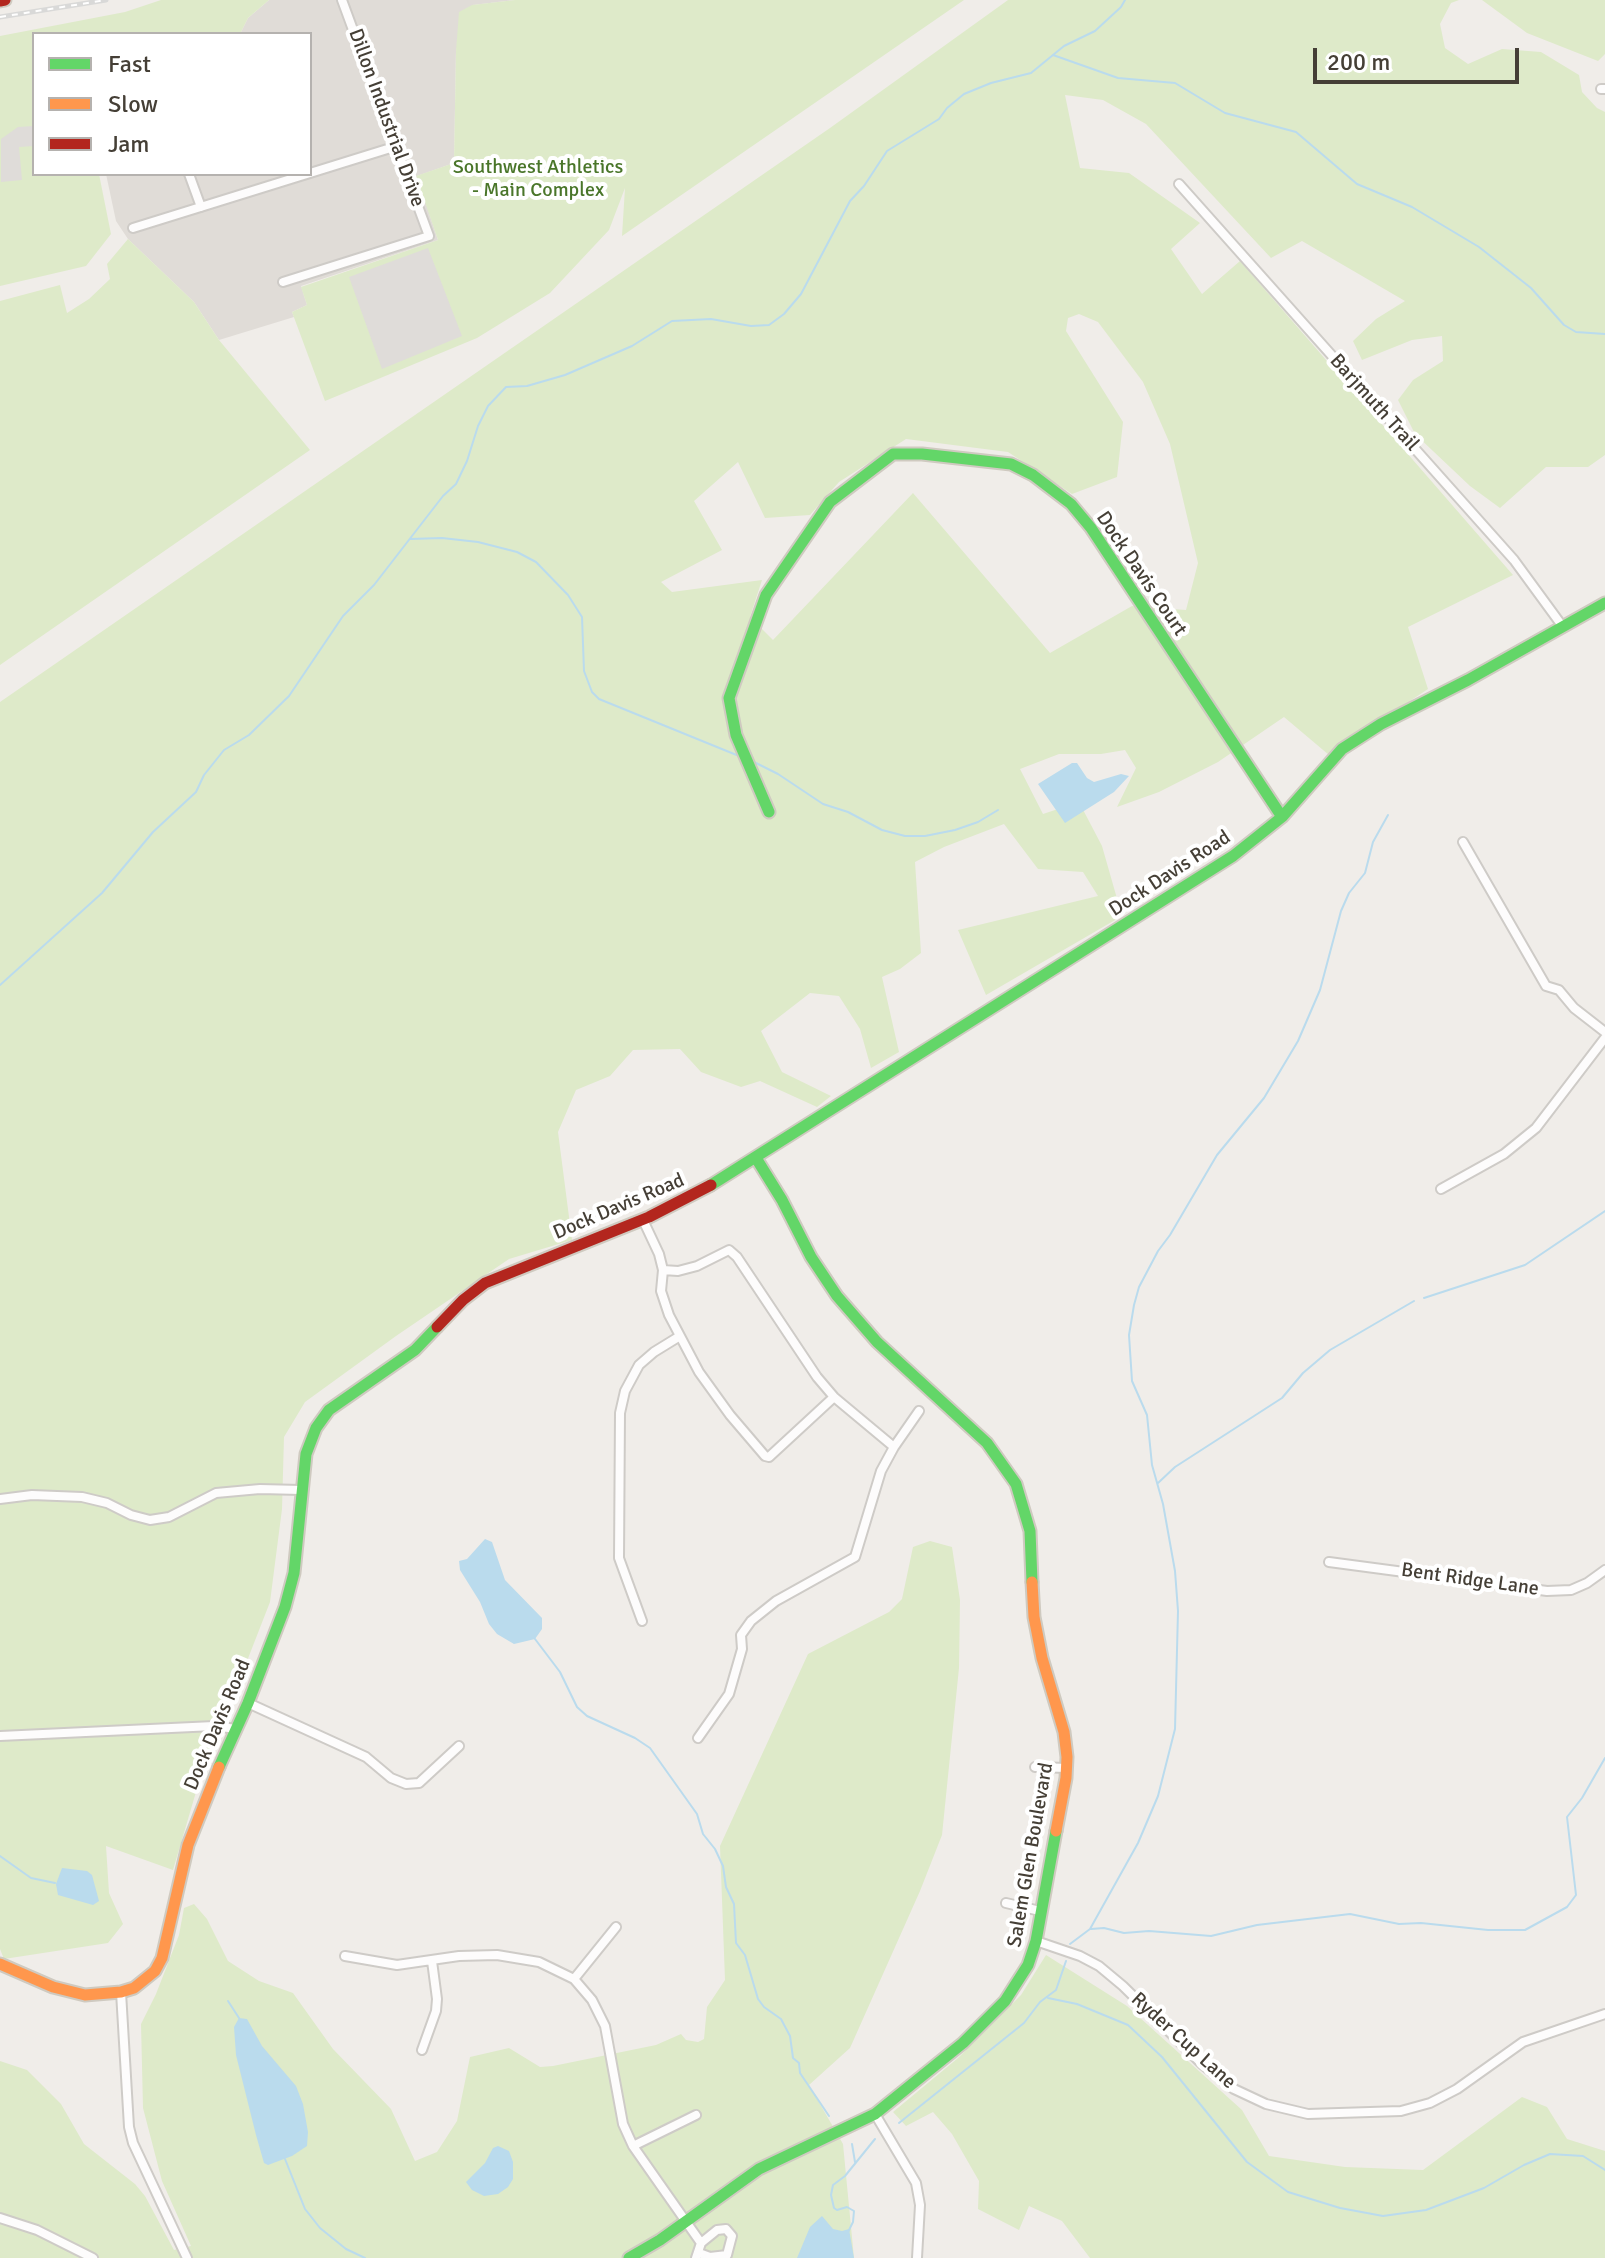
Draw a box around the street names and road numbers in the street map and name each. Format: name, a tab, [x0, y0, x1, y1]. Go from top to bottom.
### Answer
street label: Dillon Industrial Drive	[343, 26, 429, 210]
street label: Barjmuth Trail	[1324, 350, 1424, 456]
street label: Dock Davis Court	[1090, 507, 1192, 641]
street label: Dock Davis Road	[1105, 826, 1235, 922]
street label: Dock Davis Road	[550, 1169, 688, 1245]
street label: Bent Ridge Lane	[1400, 1558, 1540, 1602]
street label: Dock Davis Road	[180, 1656, 256, 1794]
street label: Salem Glen Boulevard	[1003, 1761, 1059, 1949]
street label: Ryder Cup Lane	[1126, 1988, 1240, 2094]

